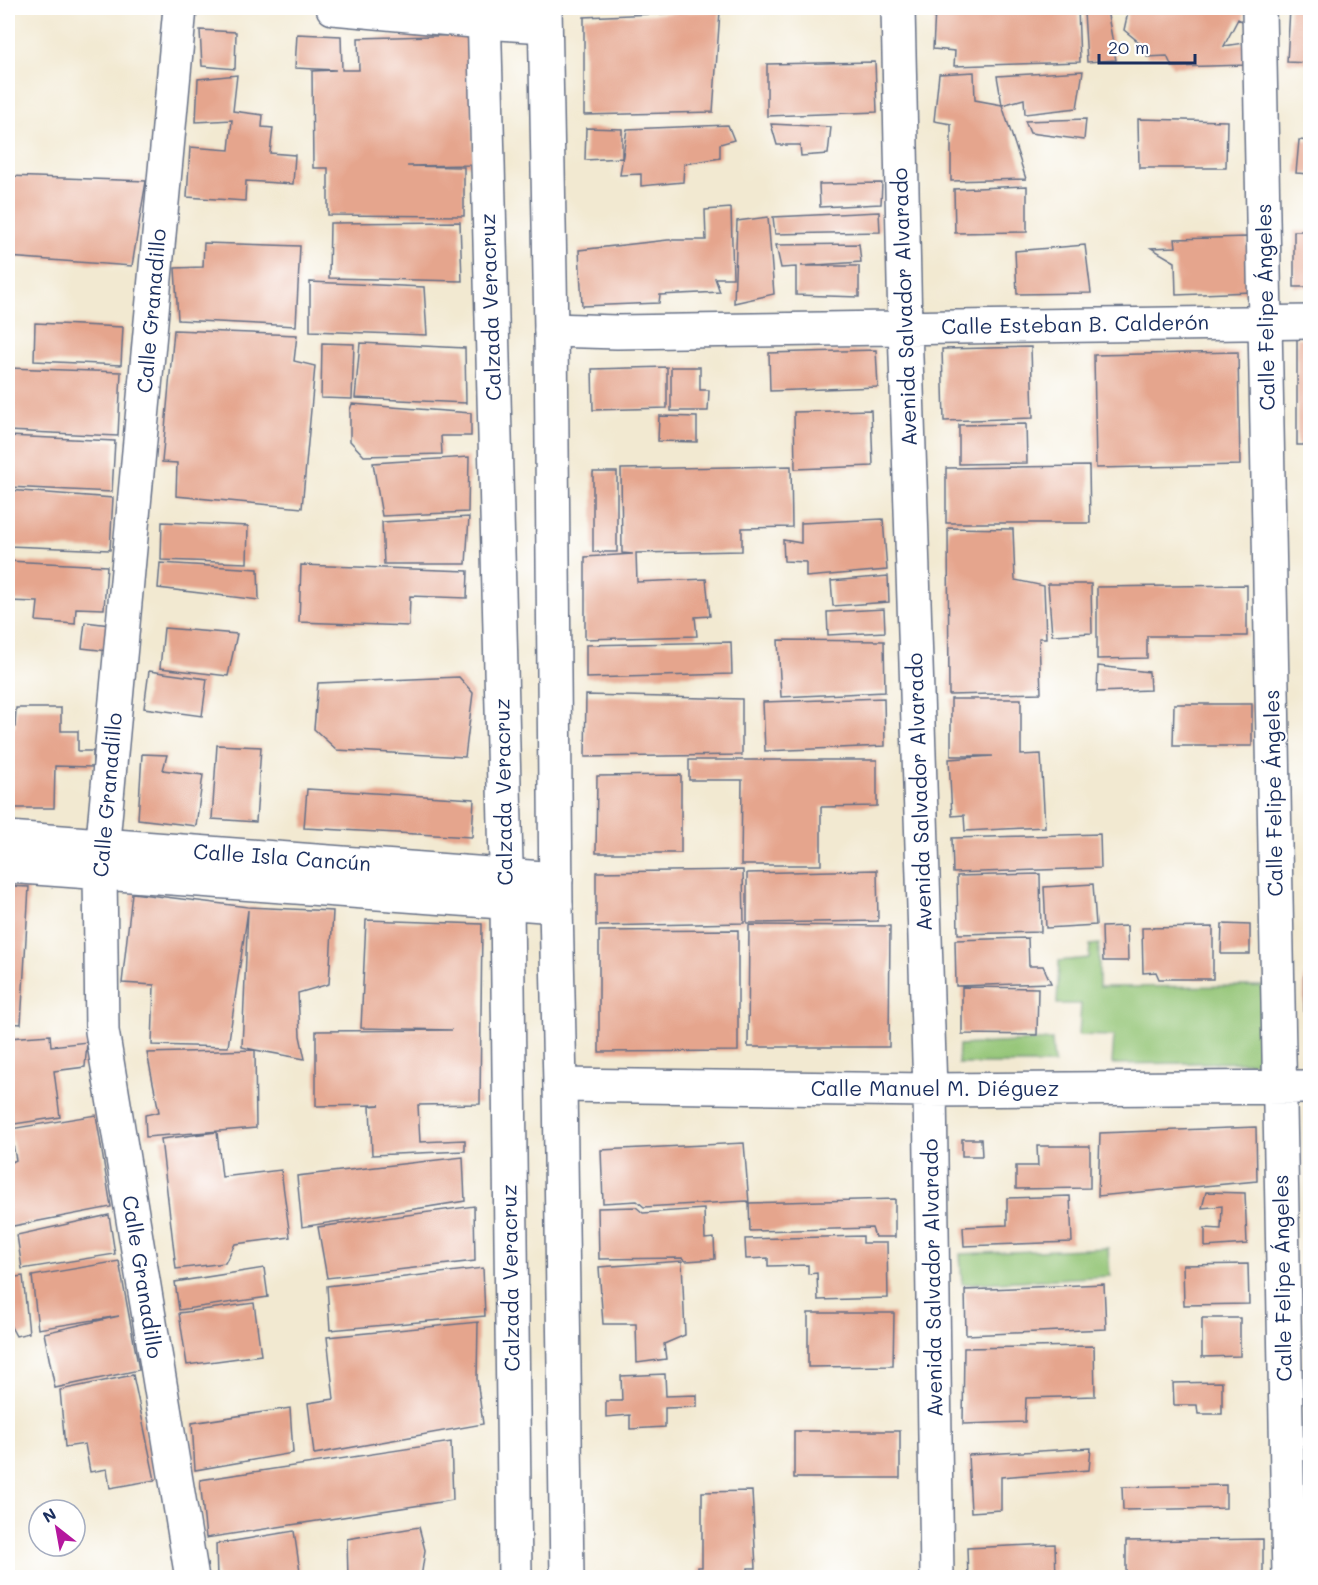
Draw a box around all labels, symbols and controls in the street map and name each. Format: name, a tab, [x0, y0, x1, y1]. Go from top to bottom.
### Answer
scale bar	[1099, 27, 1195, 65]
text: 20 m	[1108, 35, 1149, 59]
street label: Avenida Salvador Alvarado	[885, 167, 922, 447]
street label: Calle Felipe Ángeles	[1249, 203, 1280, 411]
street label: Calzada Veracruz	[473, 213, 506, 401]
street label: Calle Granadillo	[130, 228, 171, 394]
street label: Calle Esteban B. Calderón	[941, 308, 1209, 339]
street label: Avenida Salvador Alvarado	[900, 652, 937, 932]
street label: Calle Felipe Ángeles	[1257, 689, 1288, 897]
street label: Calzada Veracruz	[487, 698, 518, 886]
street label: Calle Granadillo	[86, 712, 127, 878]
street label: Calle Isla Cancún	[192, 837, 372, 876]
street label: Calle Manuel M. Diéguez	[811, 1074, 1059, 1101]
street label: Avenida Salvador Alvarado	[916, 1139, 947, 1417]
street label: Calle Felipe Ángeles	[1266, 1174, 1297, 1382]
street label: Calzada Veracruz	[494, 1184, 525, 1372]
street label: Calle Granadillo	[117, 1193, 170, 1360]
north arrow	[27, 1498, 87, 1558]
text: N	[38, 1503, 60, 1527]

